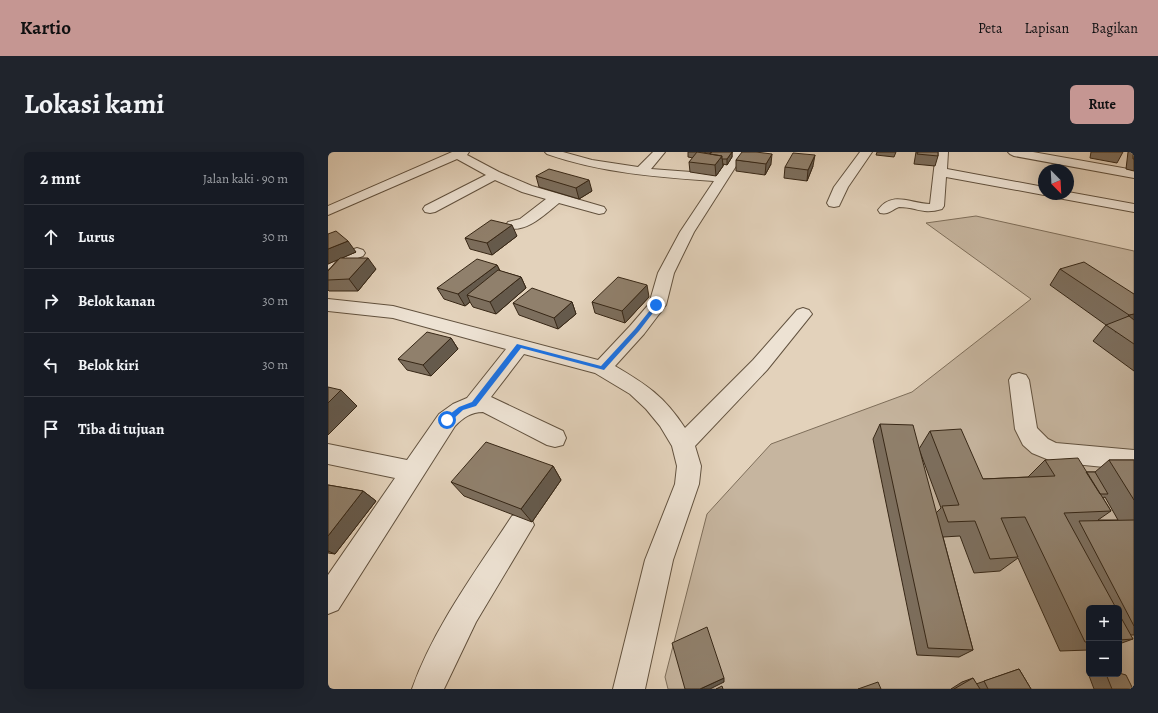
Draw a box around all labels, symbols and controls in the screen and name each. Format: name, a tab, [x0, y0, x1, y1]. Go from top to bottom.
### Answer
text: Kartio	[20, 15, 71, 41]
text: Peta	[978, 19, 1002, 38]
text: Lapisan	[1024, 19, 1069, 38]
text: Bagikan	[1091, 19, 1138, 38]
text: Lokasi kami	[24, 85, 165, 123]
button: Rute	[1070, 85, 1134, 124]
north arrow	[1038, 164, 1074, 200]
text: 2 mnt	[40, 167, 81, 190]
text: Jalan kaki · 90 m	[203, 170, 288, 187]
icon: ahead	[40, 226, 62, 248]
text: Lurus	[78, 227, 115, 247]
text: 30 m	[262, 228, 288, 245]
icon: right	[40, 290, 62, 312]
text: Belok kanan	[78, 291, 155, 311]
text: 30 m	[262, 292, 288, 309]
route end	[647, 296, 665, 314]
icon: left	[40, 354, 62, 376]
text: Belok kiri	[78, 355, 139, 375]
text: 30 m	[262, 356, 288, 373]
route start	[438, 411, 456, 429]
icon: arrive	[40, 418, 62, 440]
text: Tiba di tujuan	[78, 419, 164, 439]
map controls	[1086, 605, 1122, 677]
button: +	[1086, 605, 1122, 641]
button: −	[1086, 641, 1122, 677]

